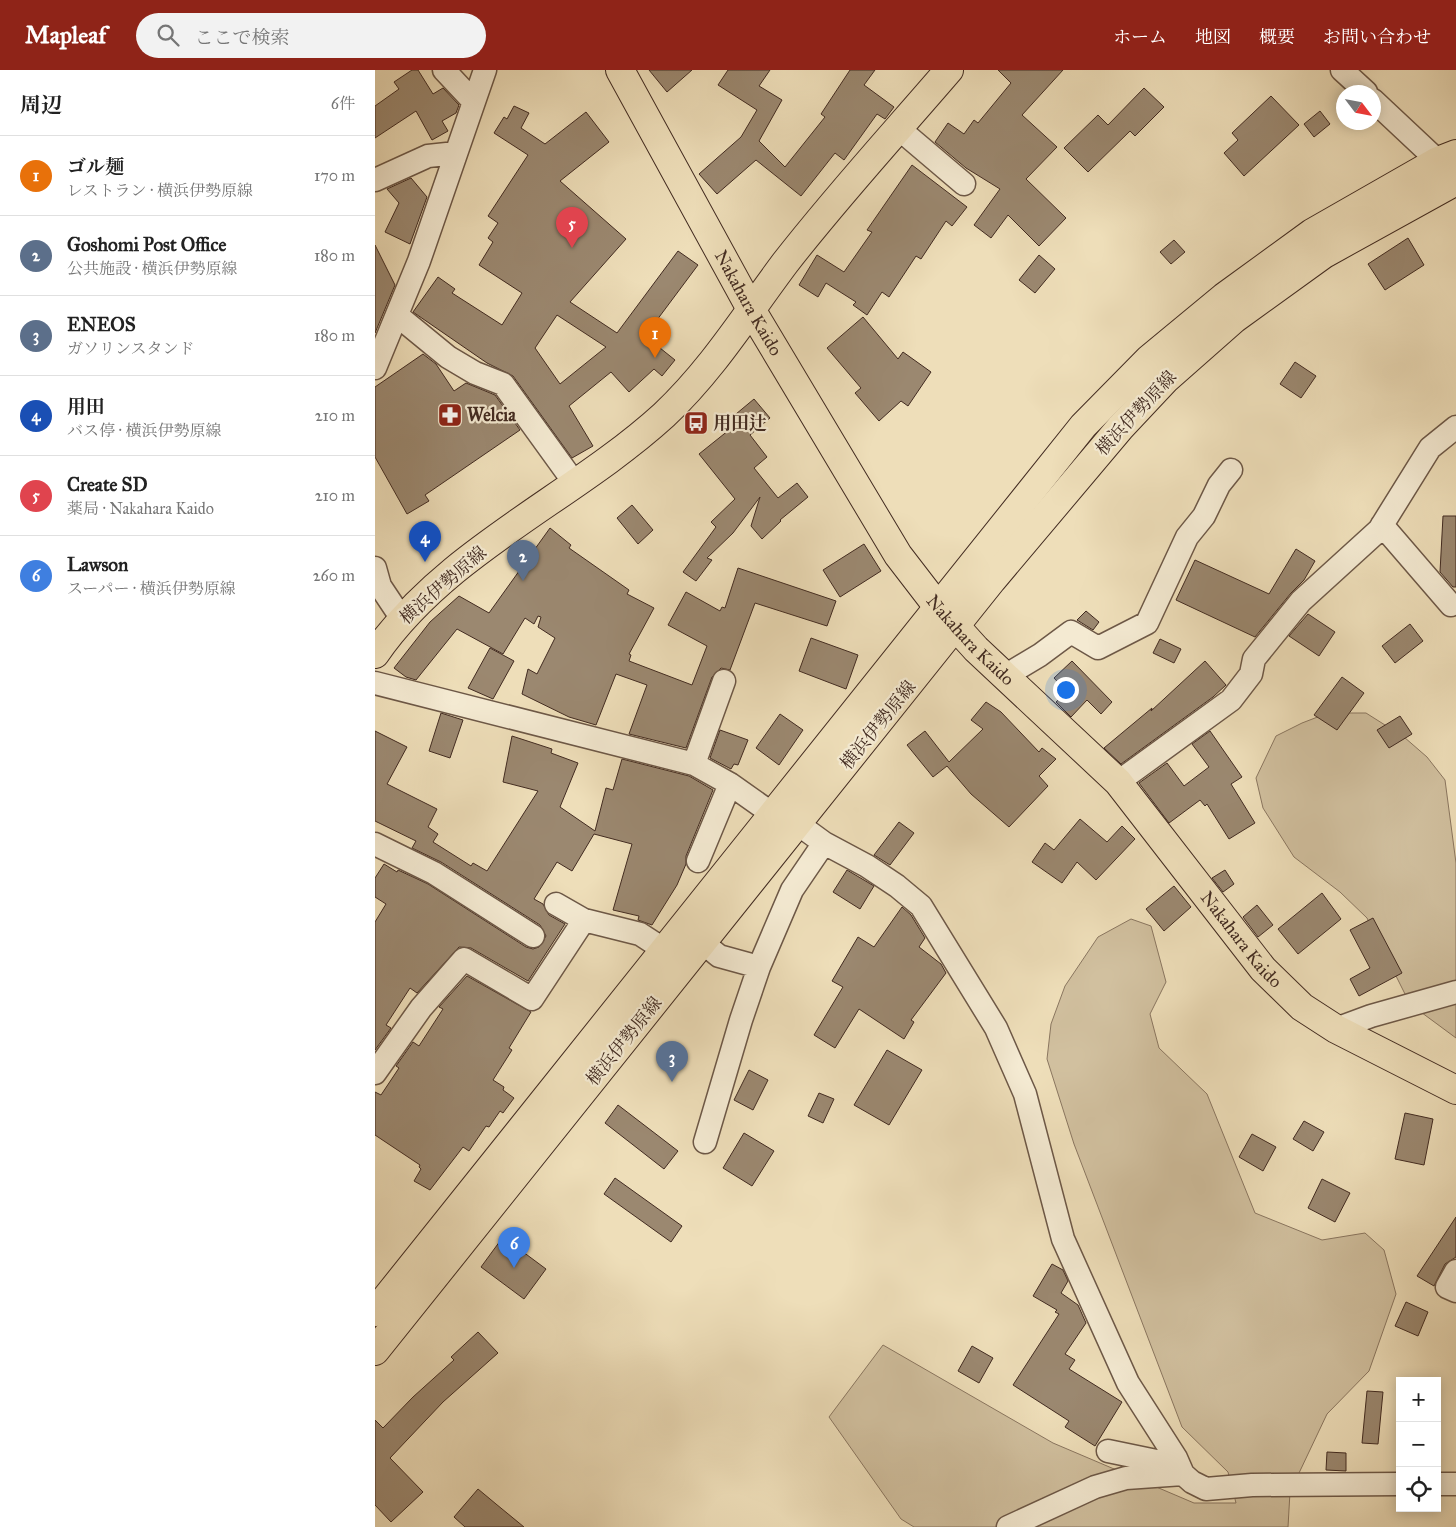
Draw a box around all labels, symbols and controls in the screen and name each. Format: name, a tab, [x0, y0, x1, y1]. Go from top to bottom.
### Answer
search box	[136, 13, 486, 58]
text: Mapleaf	[25, 20, 106, 50]
icon: search	[154, 21, 182, 49]
text: ここで検索	[194, 26, 289, 49]
text: ホーム	[1113, 26, 1167, 48]
text: 地図	[1195, 26, 1231, 48]
text: 概要	[1259, 26, 1295, 48]
text: お問い合わせ	[1323, 26, 1431, 48]
north arrow	[1336, 85, 1381, 130]
text: 周辺	[20, 92, 62, 118]
text: 6件	[331, 94, 355, 113]
text: ゴル麺	[67, 155, 124, 178]
text: 1	[33, 166, 39, 185]
text: 170 m	[314, 166, 355, 185]
text: レストラン · 横浜伊勢原線	[67, 181, 253, 200]
pin: 5	[556, 207, 588, 248]
text: Goshomi Post Office	[67, 233, 226, 256]
text: 2	[32, 246, 40, 265]
text: 180 m	[314, 246, 355, 265]
street label: Nakahara Kaido	[710, 246, 787, 360]
text: 公共施設 · 横浜伊勢原線	[67, 259, 237, 278]
text: ENEOS	[67, 313, 136, 336]
pin: 1	[639, 317, 671, 358]
text: 3	[33, 326, 39, 345]
text: 180 m	[314, 326, 355, 345]
text: ガソリンスタンド	[67, 339, 195, 358]
street label: 横浜伊勢原線	[1091, 366, 1181, 460]
text: 用田	[67, 395, 105, 418]
pharmacy icon: Welcia	[437, 402, 463, 428]
place label: Welcia	[467, 404, 516, 426]
text: 4	[32, 406, 40, 425]
text: 210 m	[315, 406, 355, 425]
bus stop icon: 用田辻	[683, 410, 709, 436]
place label: 用田辻	[713, 412, 767, 434]
text: バス停 · 横浜伊勢原線	[67, 421, 221, 440]
text: Create SD	[67, 473, 148, 496]
text: 5	[32, 486, 40, 505]
text: 210 m	[315, 486, 355, 505]
text: 薬局 · Nakahara Kaido	[67, 499, 214, 518]
pin: 4	[409, 521, 441, 562]
pin: 2	[507, 540, 539, 581]
street label: 横浜伊勢原線	[395, 541, 491, 629]
text: Lawson	[67, 553, 128, 576]
text: 6	[32, 566, 40, 585]
text: 260 m	[313, 566, 355, 585]
text: スーパー · 横浜伊勢原線	[67, 579, 236, 598]
street label: Nakahara Kaido	[922, 590, 1019, 690]
street label: 横浜伊勢原線	[835, 676, 921, 774]
your location	[1053, 677, 1079, 703]
street label: Nakahara Kaido	[1196, 887, 1287, 992]
street label: 横浜伊勢原線	[581, 992, 667, 1090]
pin: 3	[656, 1041, 688, 1082]
pin: 6	[498, 1227, 530, 1268]
map controls	[1396, 1377, 1441, 1512]
button: +	[1396, 1377, 1441, 1422]
button: −	[1396, 1422, 1441, 1467]
button: locate	[1396, 1467, 1441, 1512]

